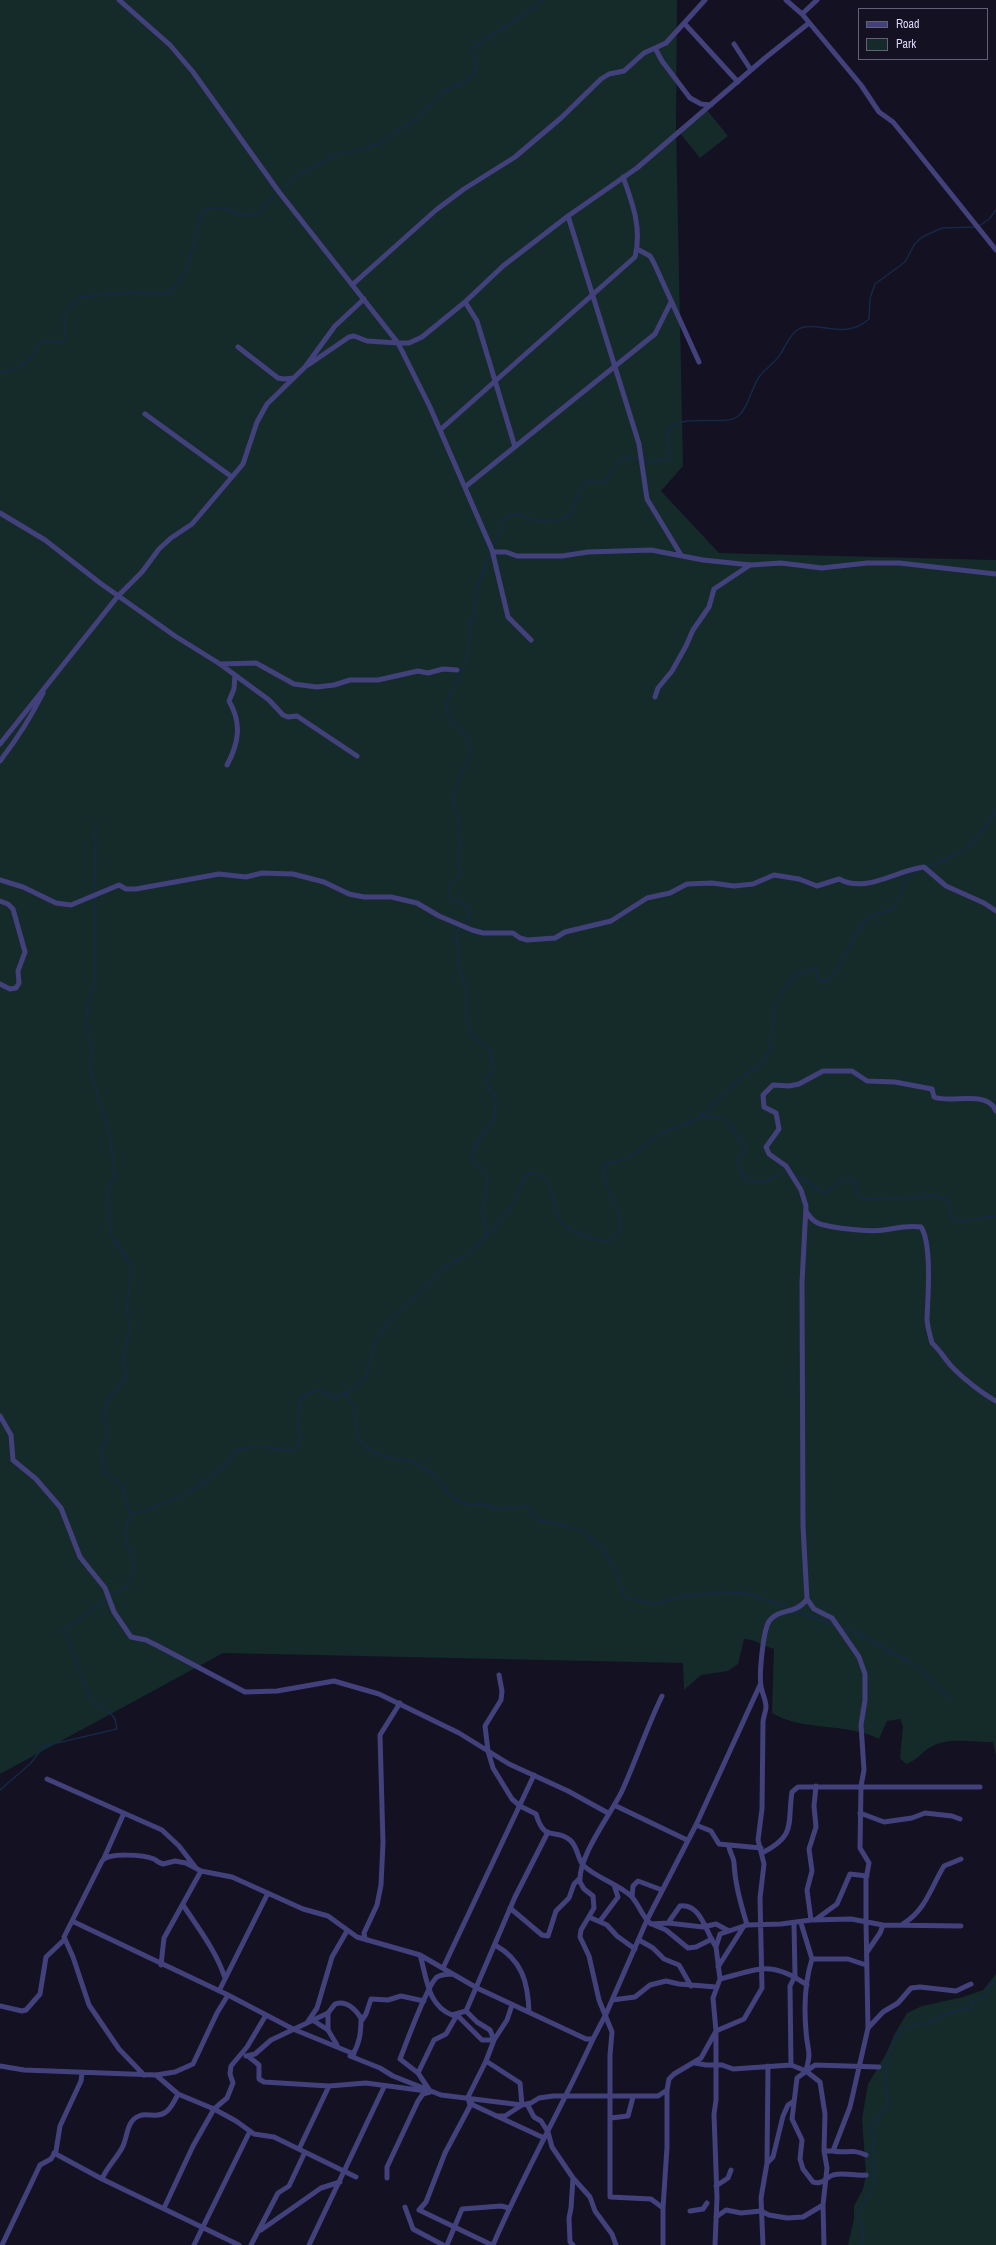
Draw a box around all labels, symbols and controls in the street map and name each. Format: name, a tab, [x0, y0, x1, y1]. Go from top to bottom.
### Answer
legend	[858, 8, 988, 60]
text: Road	[896, 16, 920, 32]
text: Park	[896, 36, 916, 52]

